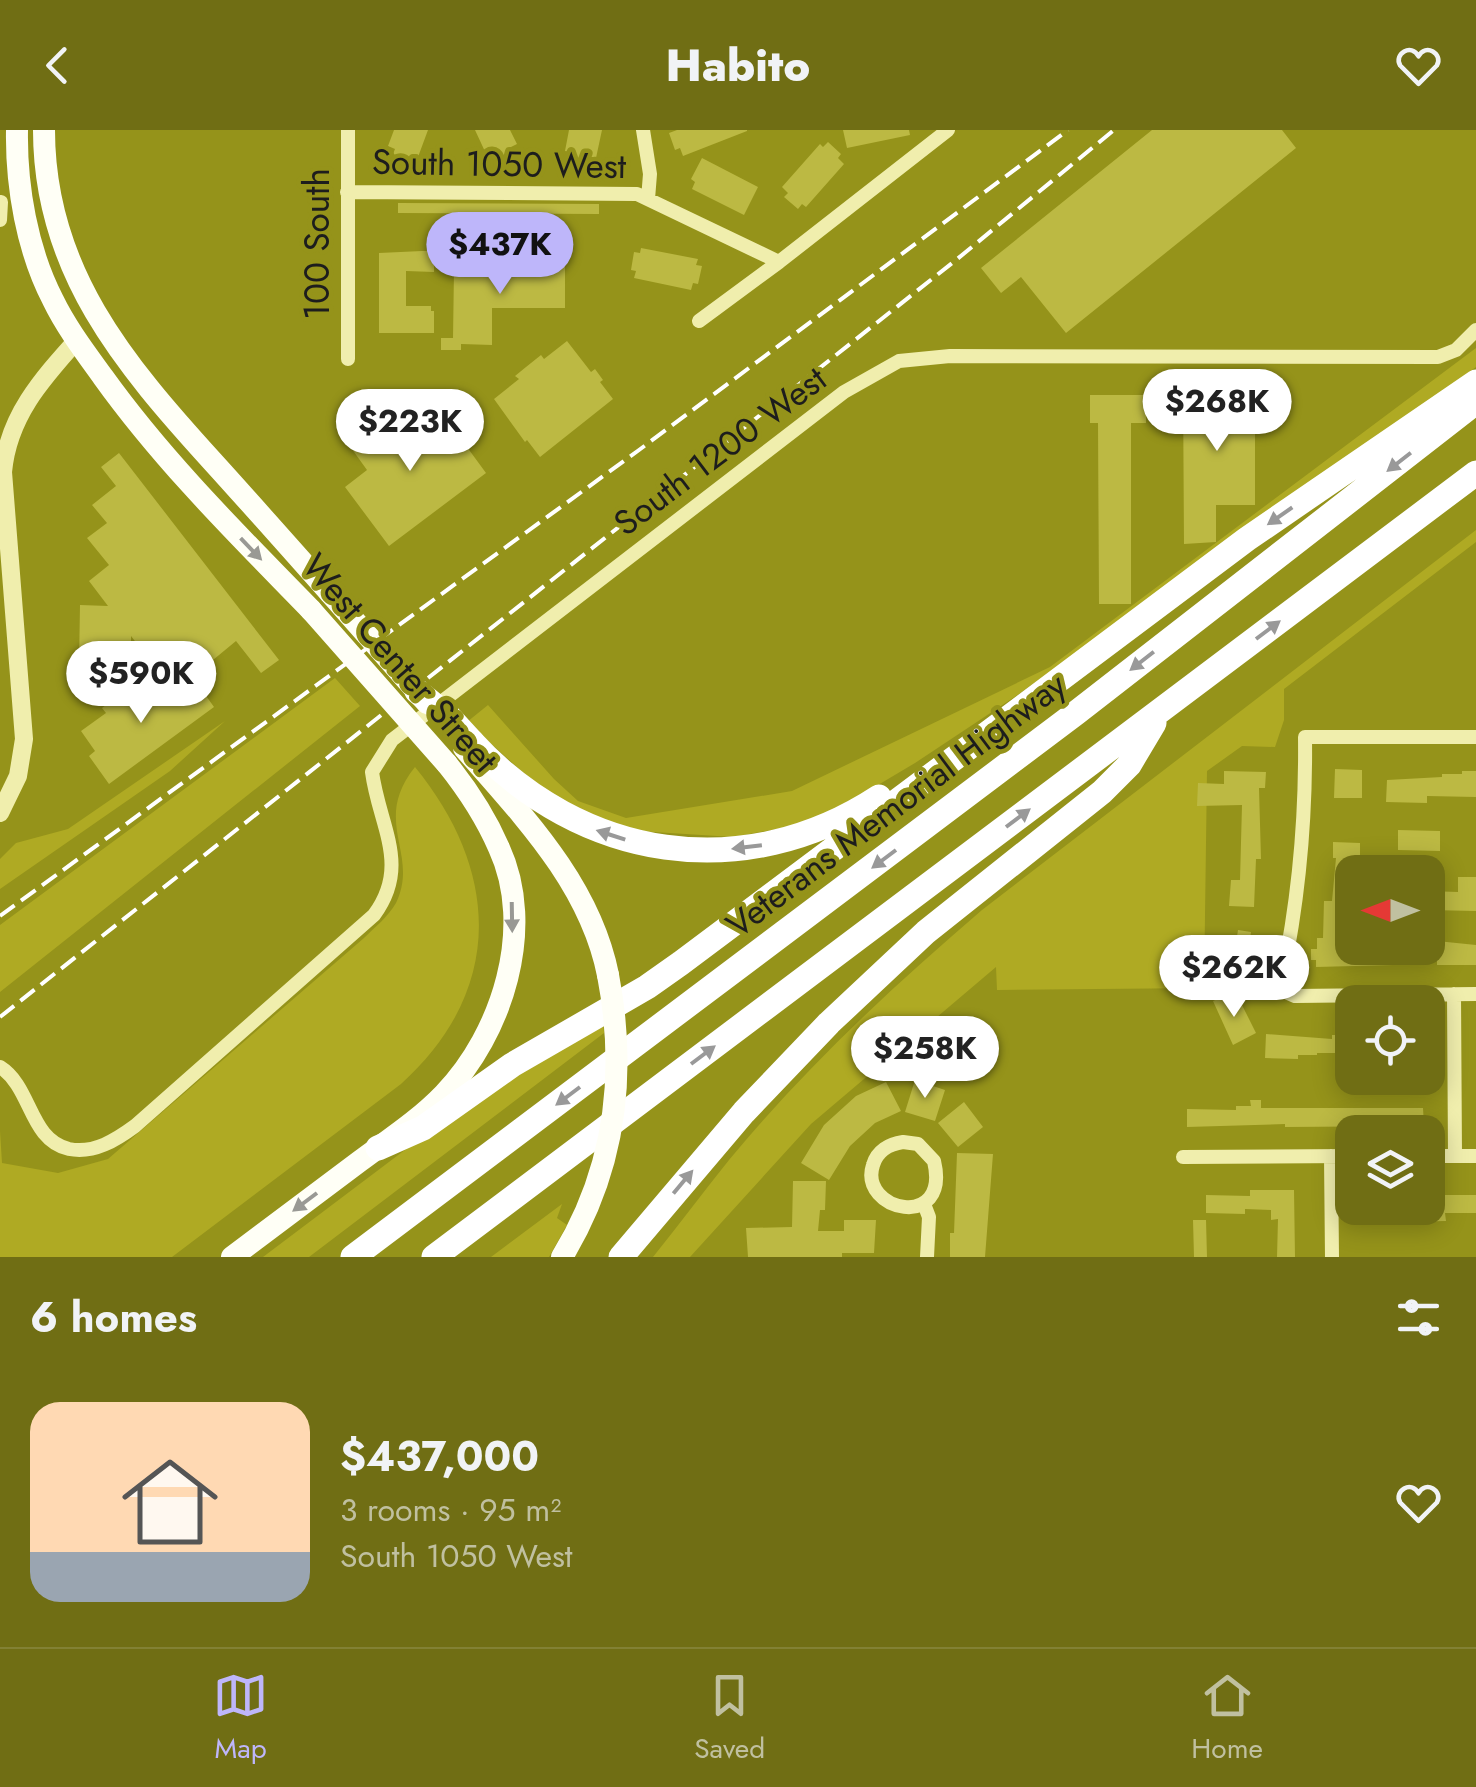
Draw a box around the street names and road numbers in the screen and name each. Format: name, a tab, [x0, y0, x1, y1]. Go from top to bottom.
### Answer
street label: South 1050 West	[371, 137, 627, 191]
street label: 100 South	[292, 168, 342, 320]
street label: South 1200 West	[603, 354, 837, 548]
street label: West Center Street	[291, 543, 510, 784]
street label: Veterans Memorial Highway	[716, 660, 1077, 950]

